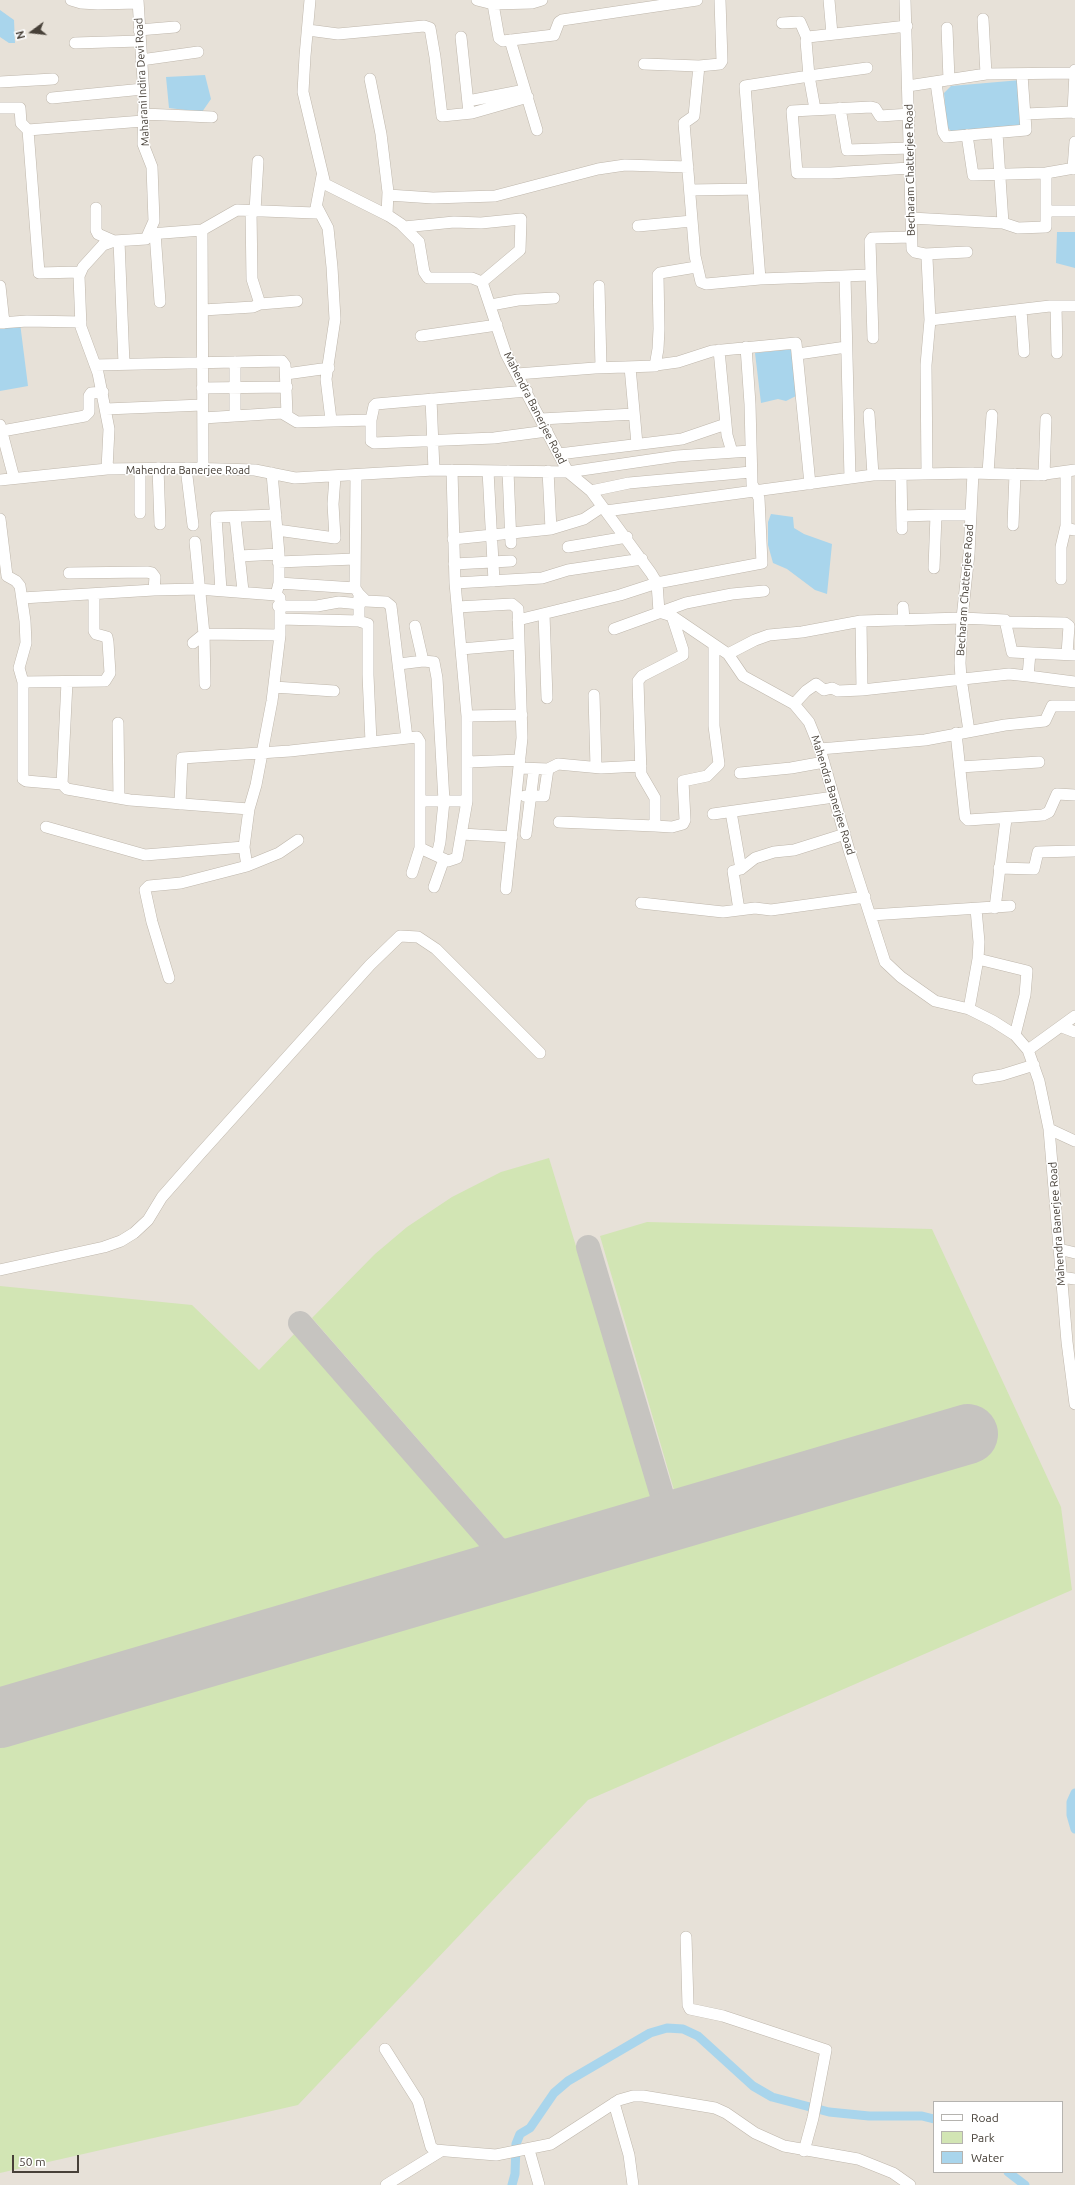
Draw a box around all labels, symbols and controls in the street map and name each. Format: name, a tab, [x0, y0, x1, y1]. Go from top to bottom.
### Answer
north arrow	[12, 12, 52, 52]
street label: Maharani Indira Devi Road	[132, 17, 152, 147]
text: N	[14, 30, 27, 41]
street label: Becharam Chatterjee Road	[902, 104, 918, 236]
street label: Mahendra Banerjee Road	[501, 350, 569, 466]
street label: Mahendra Banerjee Road	[126, 463, 250, 477]
street label: Becharam Chatterjee Road	[954, 524, 976, 656]
street label: Mahendra Banerjee Road	[808, 734, 858, 856]
street label: Mahendra Banerjee Road	[1046, 1161, 1068, 1287]
legend	[933, 2101, 1063, 2173]
text: Road	[971, 2111, 999, 2124]
text: Park	[971, 2131, 995, 2144]
scale bar	[14, 2147, 81, 2173]
text: Water	[971, 2151, 1004, 2164]
text: 50 m	[19, 2155, 46, 2168]

